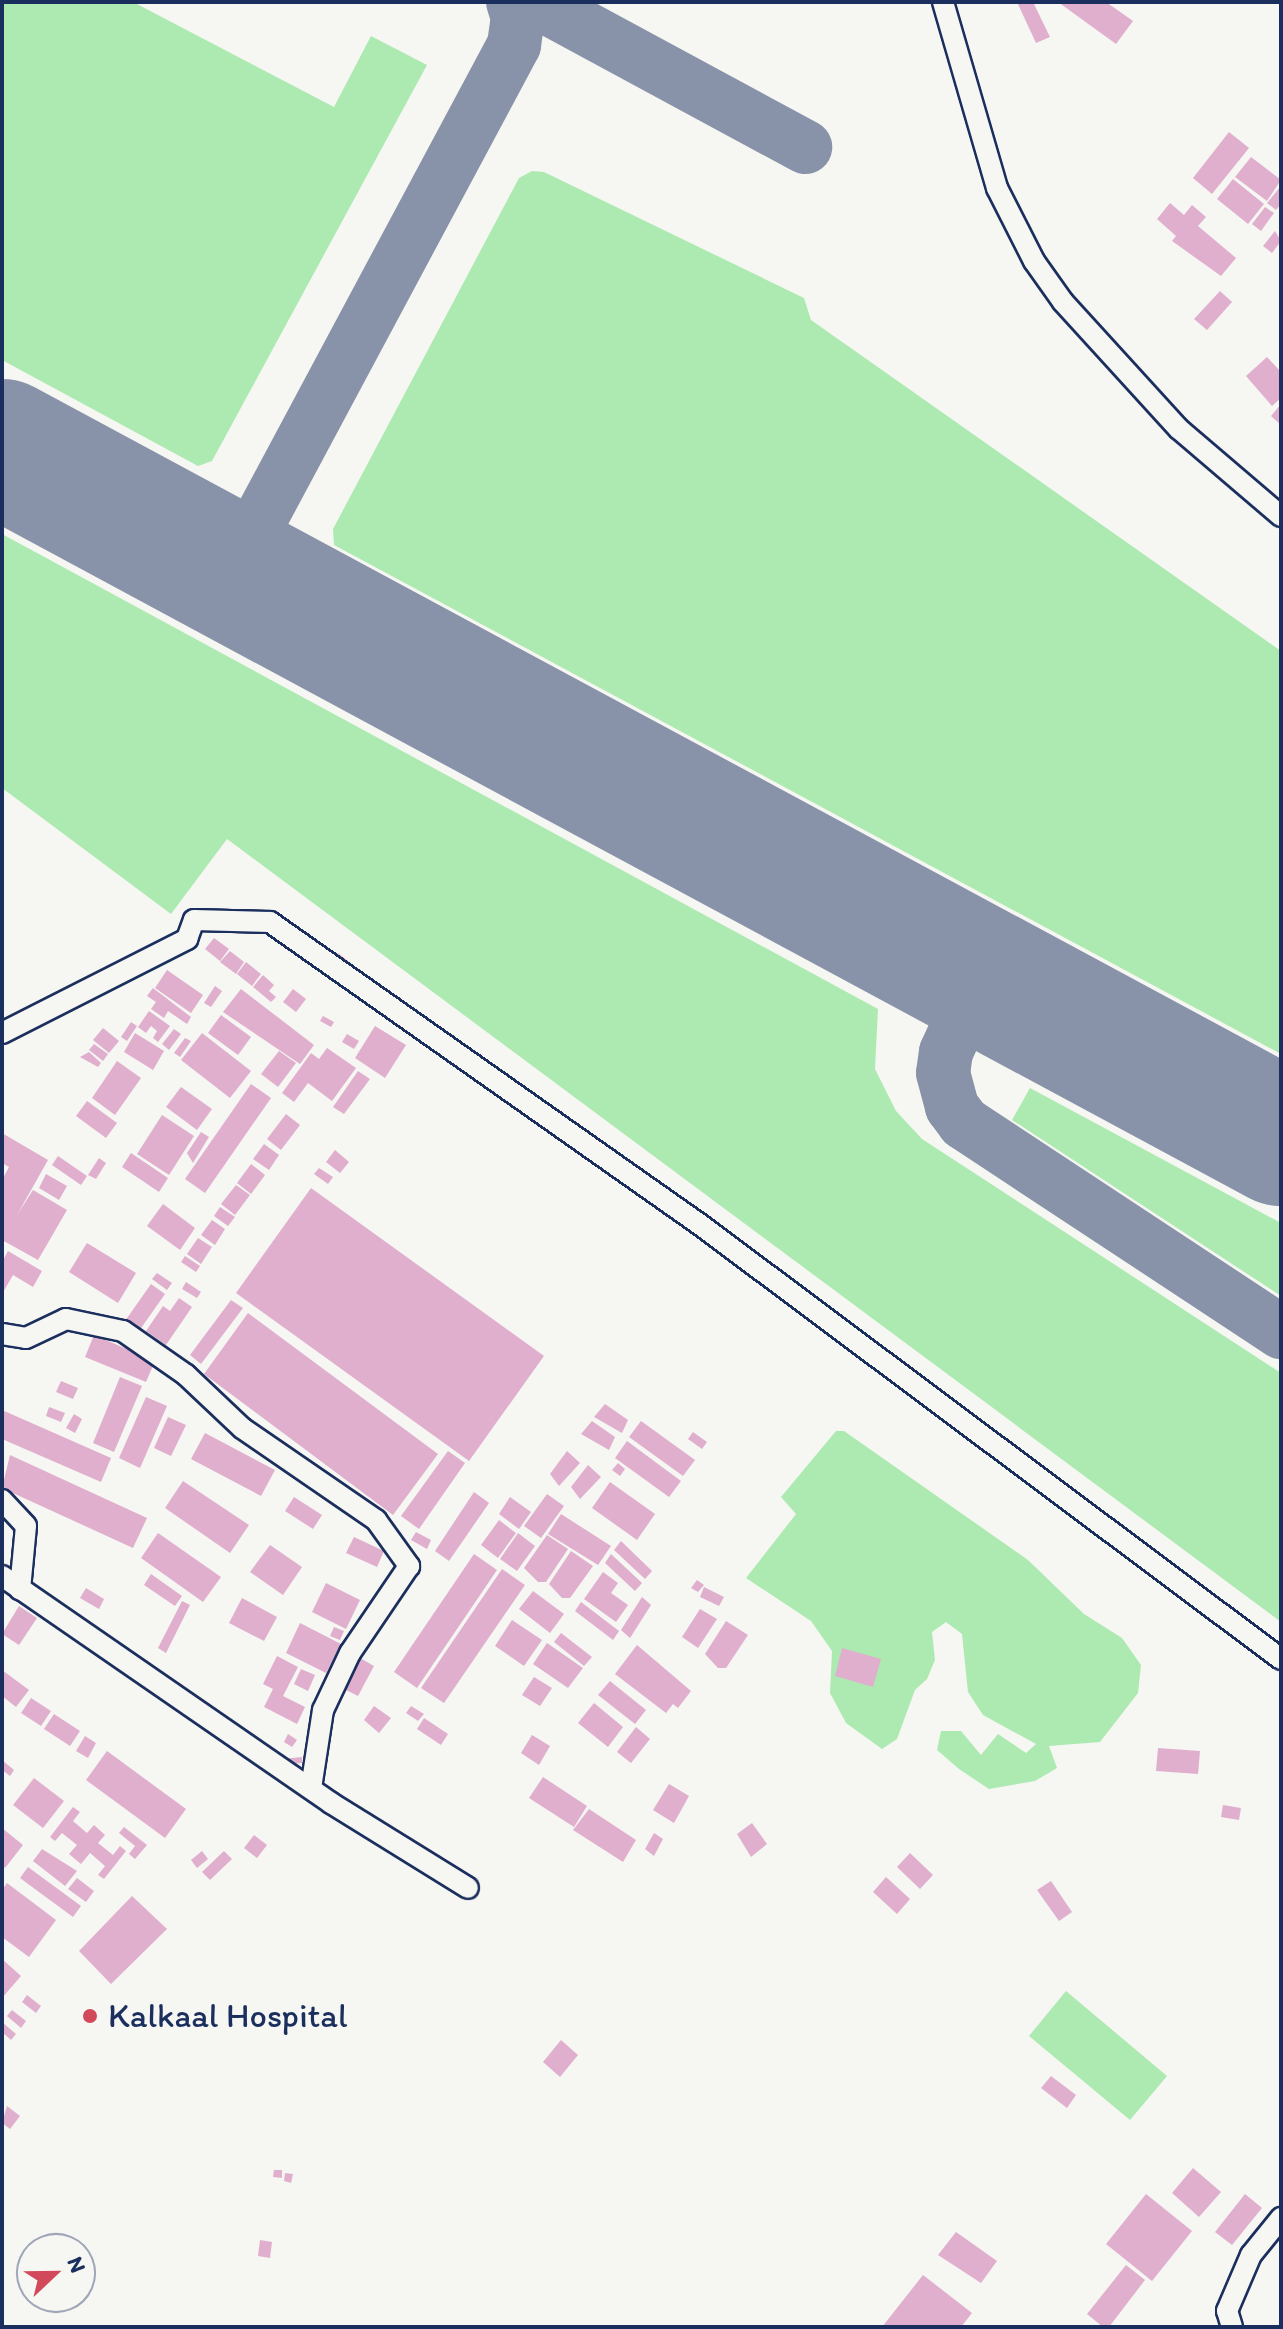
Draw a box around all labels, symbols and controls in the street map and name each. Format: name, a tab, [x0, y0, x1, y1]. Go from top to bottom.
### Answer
place label: Kalkaal Hospital	[108, 1996, 348, 2036]
marker: Kalkaal Hospital	[79, 2005, 101, 2027]
north arrow	[16, 2233, 96, 2313]
text: N	[62, 2253, 92, 2277]

